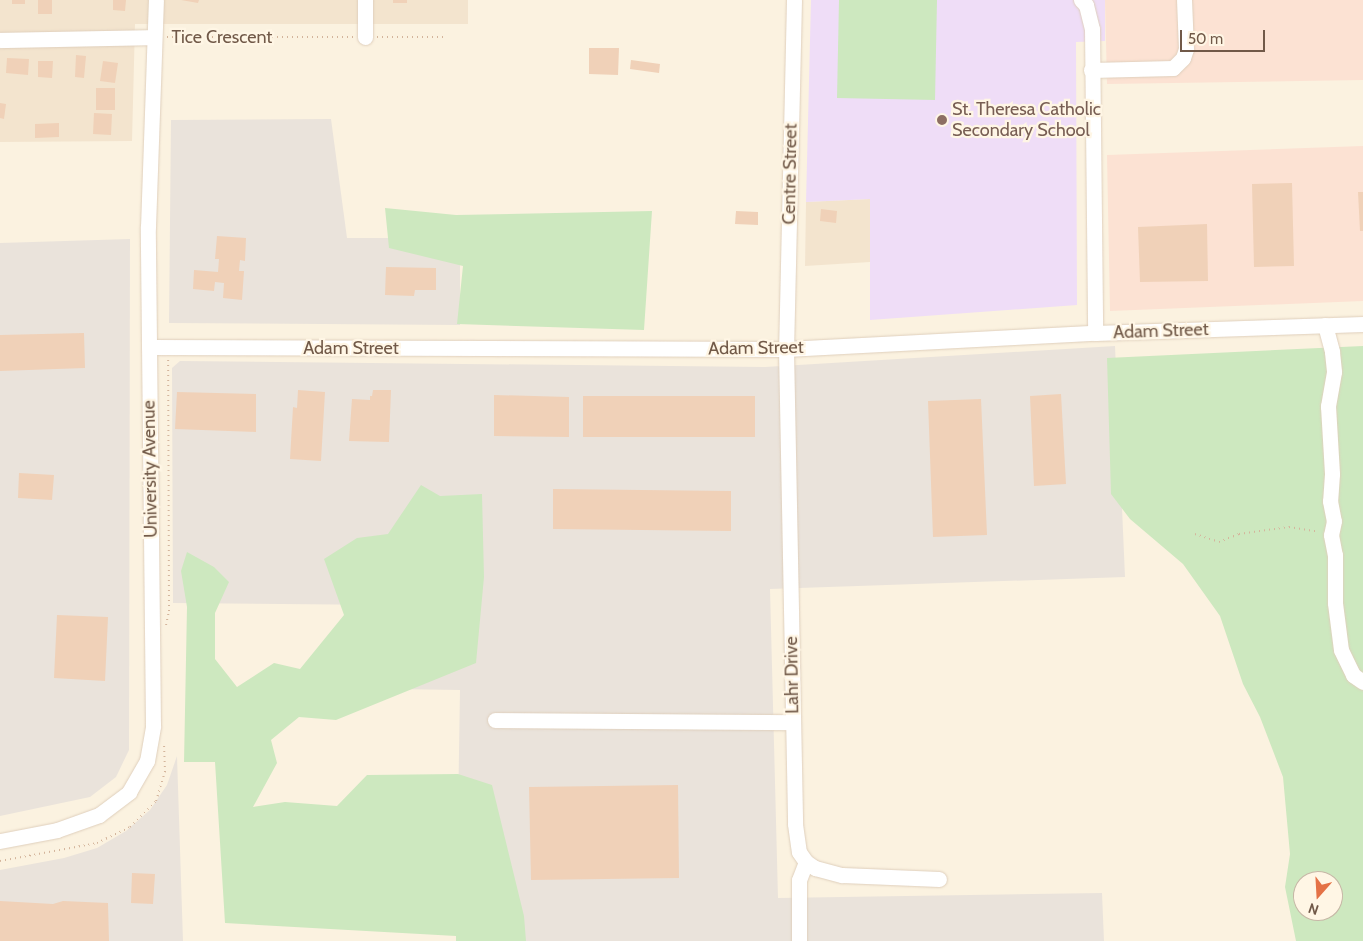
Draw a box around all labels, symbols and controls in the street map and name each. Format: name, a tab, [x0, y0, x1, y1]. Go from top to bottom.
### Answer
scale bar	[1183, 20, 1268, 52]
street label: Tice Crescent	[172, 26, 272, 48]
text: 50 m	[1188, 30, 1223, 48]
place label: St. Theresa Catholic Secondary School	[952, 99, 1101, 142]
marker: St. Theresa Catholic Secondary School	[936, 114, 948, 126]
street label: Centre Street	[778, 123, 802, 225]
street label: Adam Street	[1113, 319, 1209, 343]
street label: Adam Street	[708, 336, 804, 360]
street label: Adam Street	[303, 337, 399, 359]
street label: University Avenue	[138, 400, 162, 538]
street label: Lahr Drive	[781, 636, 803, 714]
north arrow	[1293, 871, 1343, 921]
text: N	[1306, 899, 1321, 919]

